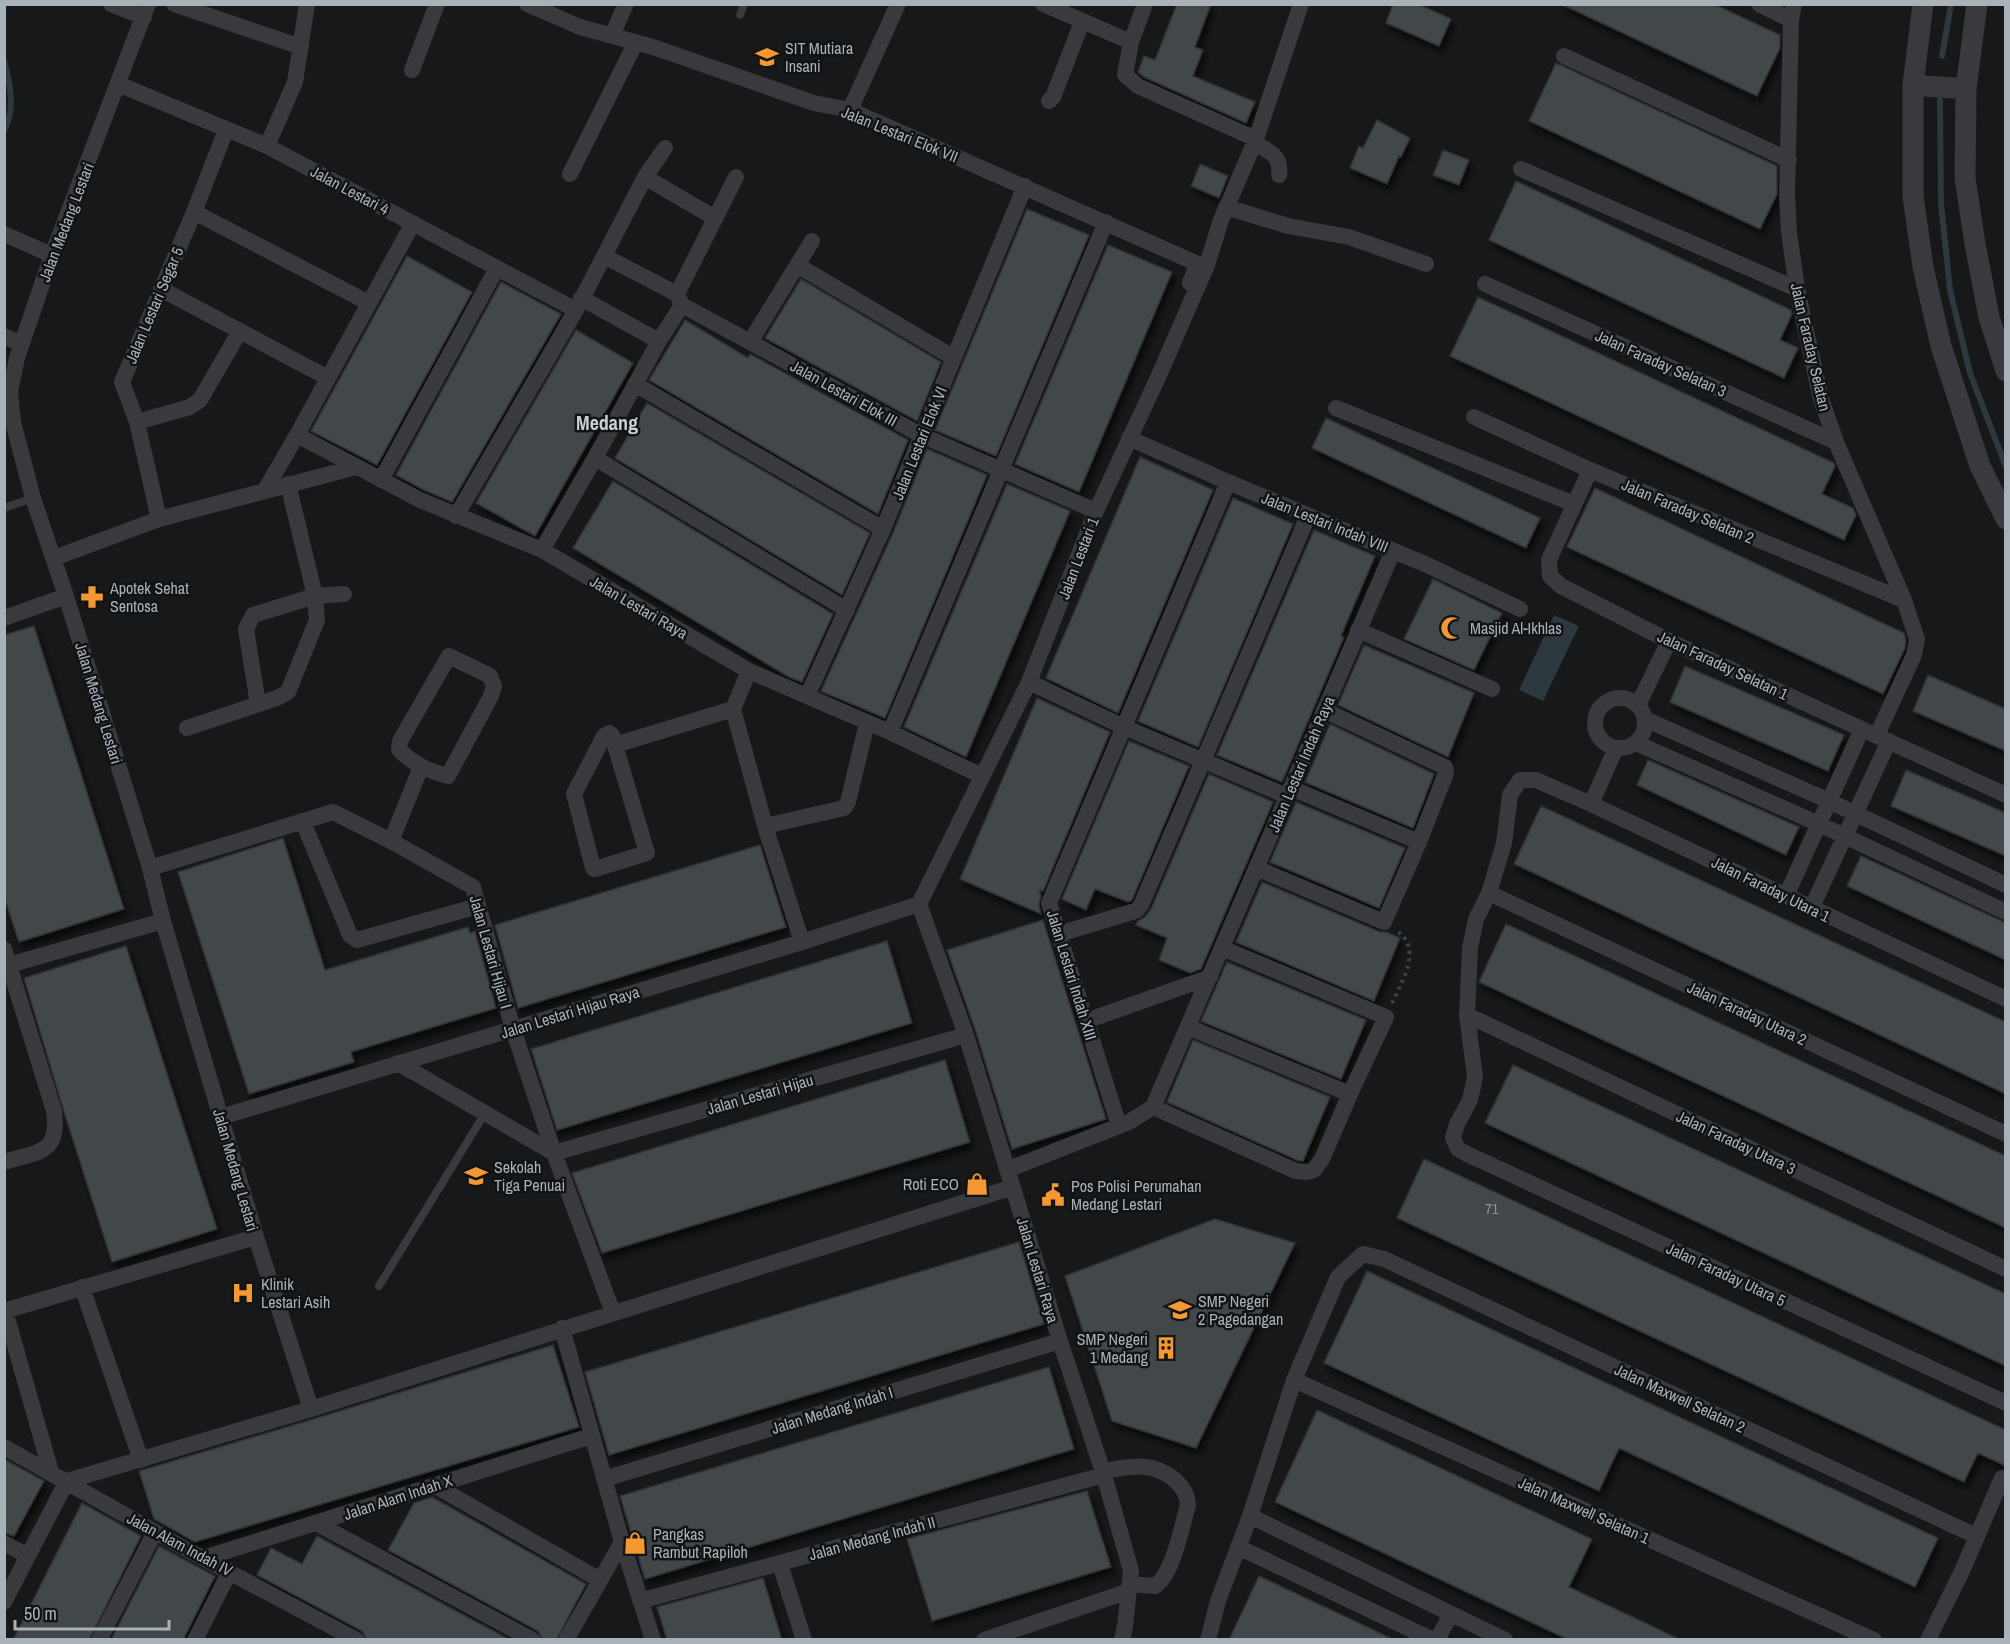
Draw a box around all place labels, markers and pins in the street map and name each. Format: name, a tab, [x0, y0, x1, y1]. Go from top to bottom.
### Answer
place label: SIT Mutiara Insani	[785, 37, 854, 77]
school or university icon: SIT Mutiara Insani	[754, 44, 780, 70]
place label: Apotek Sehat Sentosa	[109, 577, 189, 617]
pharmacy icon: Apotek Sehat Sentosa	[79, 584, 105, 610]
mosque icon: Masjid Al-Ikhlas	[1439, 615, 1465, 641]
place label: Masjid Al-Ikhlas	[1470, 617, 1562, 639]
place label: Sekolah Tiga Penuai	[494, 1156, 565, 1196]
school or university icon: Sekolah Tiga Penuai	[463, 1163, 489, 1189]
shop icon: Roti ECO	[964, 1171, 990, 1197]
place label: Roti ECO	[903, 1173, 959, 1195]
place label: Pos Polisi Perumahan Medang Lestari	[1071, 1175, 1202, 1215]
public building icon: Pos Polisi Perumahan Medang Lestari	[1040, 1182, 1066, 1208]
place label: Klinik Lestari Asih	[261, 1273, 330, 1313]
hospital icon: Klinik Lestari Asih	[230, 1280, 256, 1306]
place label: SMP Negeri 2 Pagedangan	[1198, 1290, 1283, 1330]
school or university icon: SMP Negeri 2 Pagedangan	[1167, 1297, 1193, 1323]
place label: SMP Negeri 1 Medang	[1077, 1328, 1149, 1368]
building icon: SMP Negeri 1 Medang	[1153, 1335, 1179, 1361]
place label: Pangkas Rambut Rapiloh	[653, 1523, 748, 1563]
shop icon: Pangkas Rambut Rapiloh	[622, 1530, 648, 1556]

